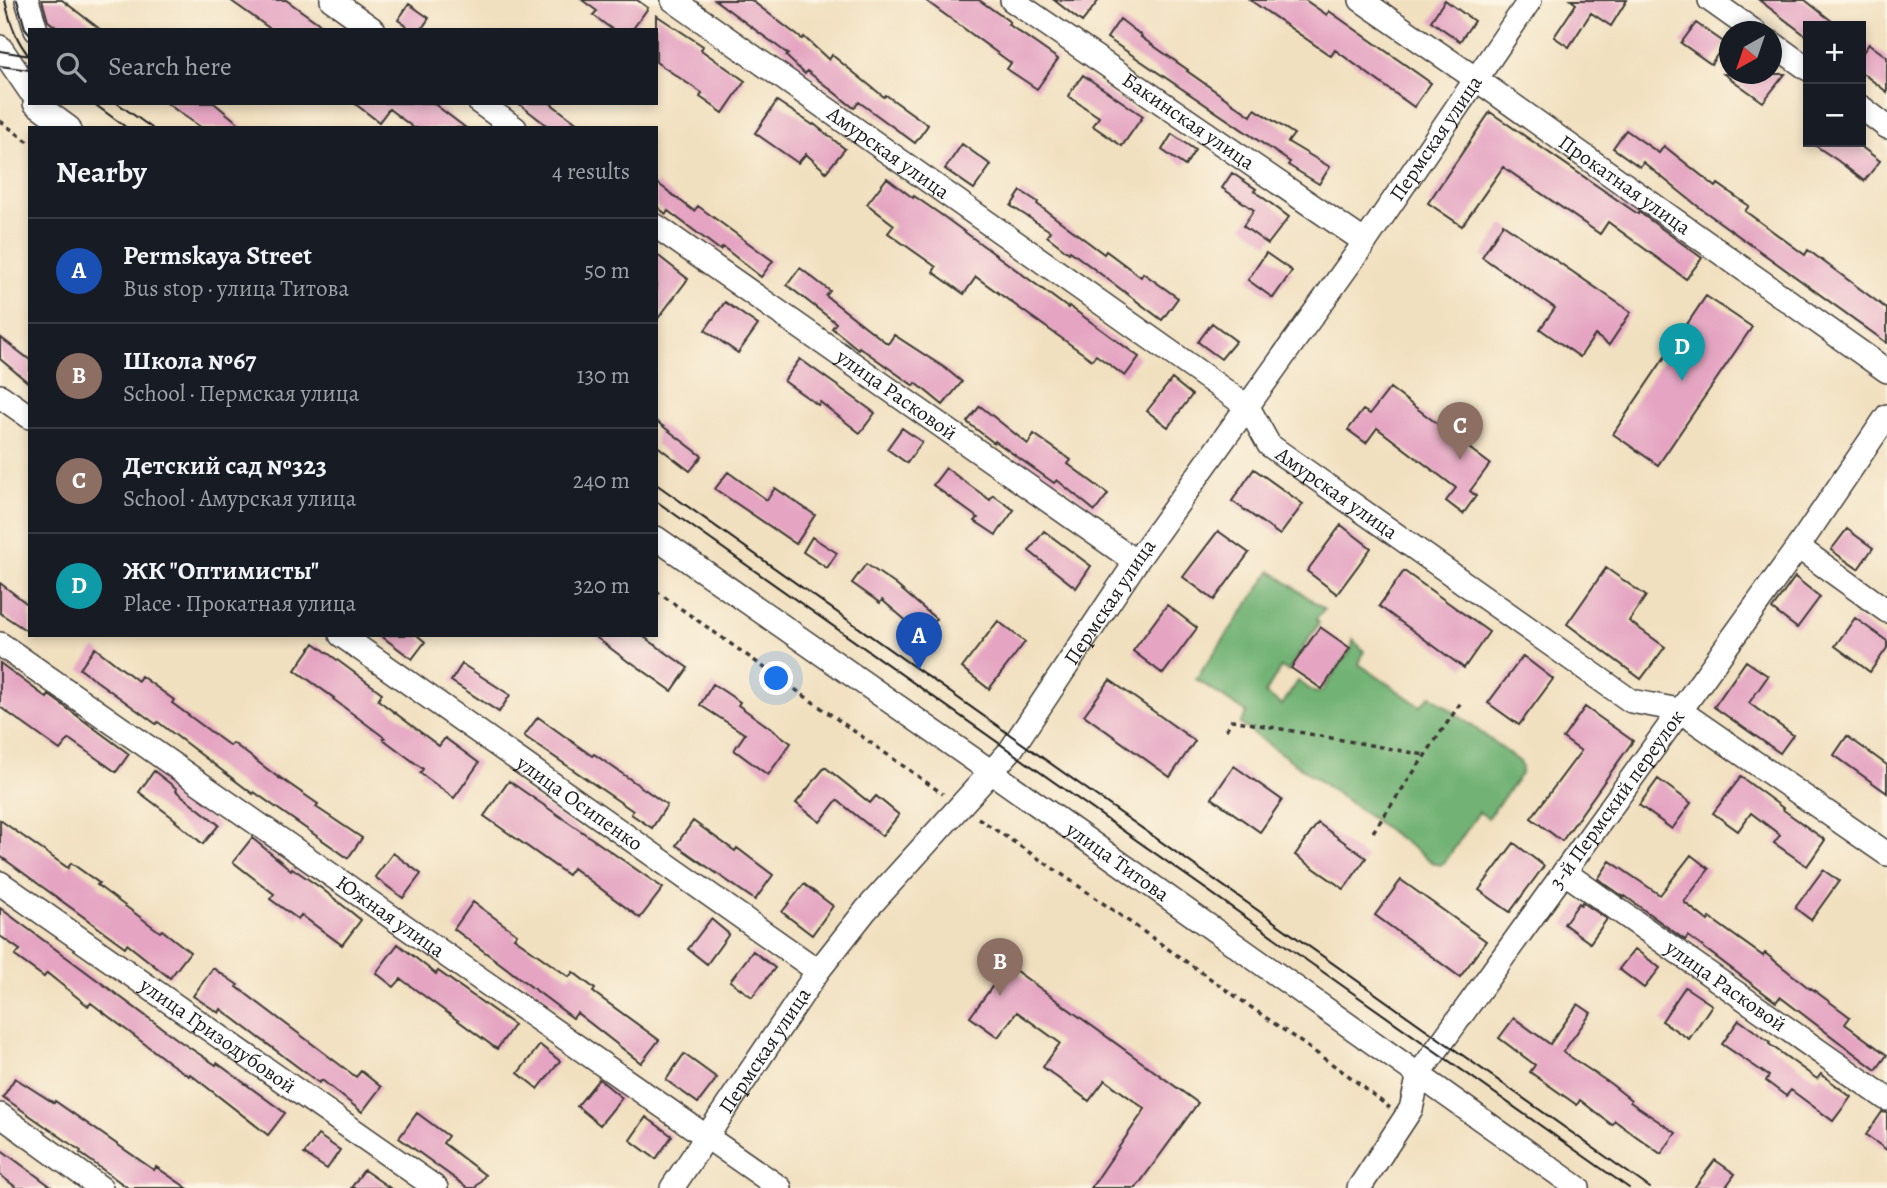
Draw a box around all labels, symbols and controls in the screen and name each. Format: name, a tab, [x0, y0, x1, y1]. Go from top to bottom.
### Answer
north arrow	[1719, 21, 1782, 84]
map controls	[1803, 21, 1866, 147]
button: +	[1803, 21, 1866, 84]
search box	[28, 28, 658, 105]
icon: search	[52, 48, 90, 86]
text: Search here	[108, 49, 232, 84]
street label: Бакинская улица	[1117, 66, 1261, 177]
street label: Пермская улица	[1383, 70, 1489, 207]
button: −	[1803, 84, 1866, 147]
street label: Амурская улица	[821, 99, 955, 206]
street label: Прокатная улица	[1553, 128, 1697, 241]
text: Nearby	[56, 152, 147, 192]
text: 4 results	[552, 156, 630, 187]
text: Permskaya Street	[123, 238, 312, 273]
text: A	[72, 255, 86, 286]
text: 50 m	[584, 255, 630, 286]
text: Bus stop · улица Титова	[123, 273, 349, 304]
pin: D	[1659, 323, 1705, 381]
street label: улица Расковой	[830, 342, 963, 447]
text: Школа №67	[123, 343, 256, 378]
text: B	[72, 360, 86, 391]
text: 130 m	[577, 360, 630, 391]
text: School · Пермская улица	[123, 378, 359, 409]
pin: C	[1437, 402, 1483, 460]
street label: Амурская улица	[1269, 439, 1404, 546]
text: Детский сад №323	[123, 448, 327, 483]
text: C	[72, 465, 86, 496]
text: 240 m	[573, 465, 630, 496]
text: School · Амурская улица	[123, 483, 356, 514]
street label: Пермская улица	[1057, 533, 1162, 670]
text: ЖК "Оптимисты"	[123, 553, 319, 588]
text: D	[71, 570, 87, 601]
text: 320 m	[574, 570, 630, 601]
text: Place · Прокатная улица	[123, 588, 356, 619]
pin: A	[896, 612, 942, 670]
your location	[759, 661, 793, 695]
street label: 3-й Пермский переулок	[1543, 704, 1691, 895]
street label: улица Осипенко	[510, 748, 649, 857]
street label: улица Титова	[1060, 815, 1175, 908]
street label: Южная улица	[330, 869, 451, 964]
street label: улица Расковой	[1659, 933, 1792, 1038]
pin: B	[977, 938, 1023, 996]
street label: улица Гризодубовой	[133, 970, 302, 1100]
street label: Пермская улица	[712, 981, 817, 1119]

